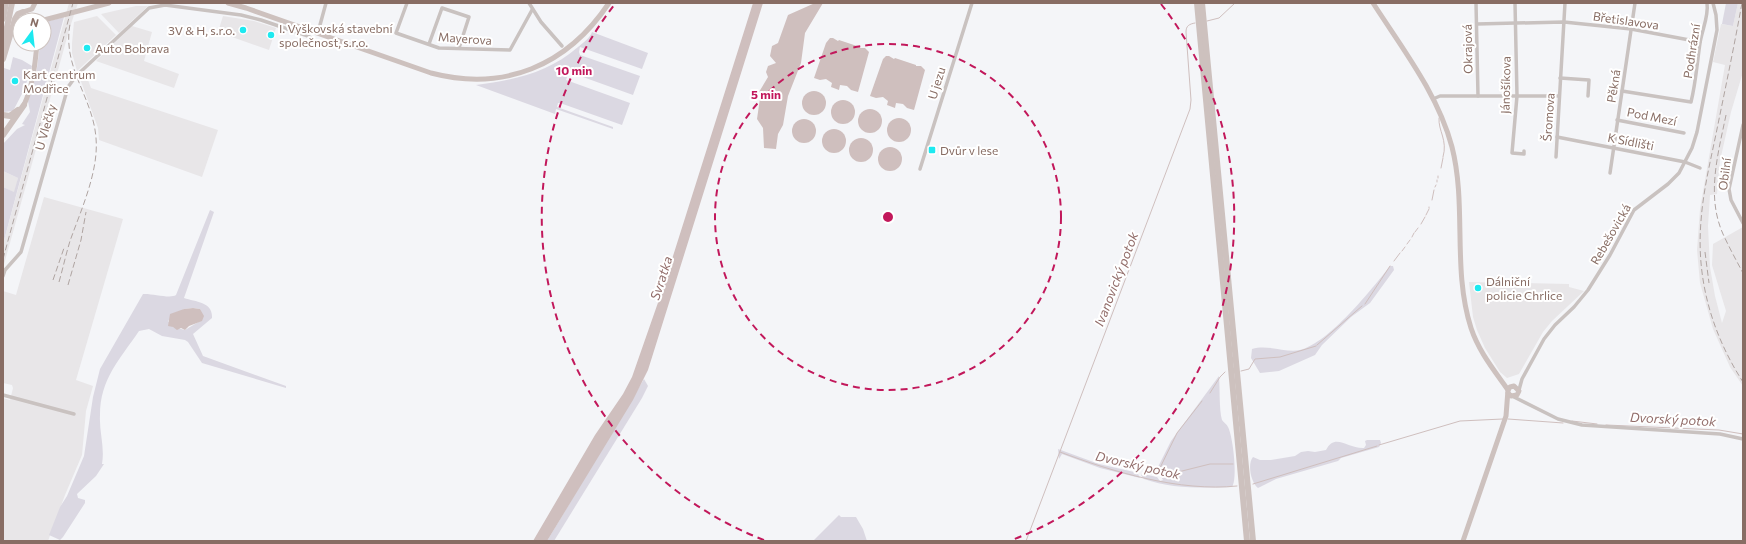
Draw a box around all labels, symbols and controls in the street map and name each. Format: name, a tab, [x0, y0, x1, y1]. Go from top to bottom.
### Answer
street label: Břetislavova	[1592, 8, 1660, 32]
north arrow	[12, 12, 52, 52]
text: N	[29, 15, 40, 29]
place label: I. Vyškovská stavební společnost, s.r.o.	[279, 21, 393, 49]
street label: Podhrázní	[1680, 22, 1702, 79]
place label: 3V & H, s.r.o.	[168, 23, 235, 37]
street label: Okrajová	[1460, 24, 1474, 74]
marker: 3V & H, s.r.o.	[238, 25, 248, 35]
street label: Mayerova	[438, 29, 492, 47]
marker: I. Vyškovská stavební společnost, s.r.o.	[266, 30, 276, 40]
place label: Auto Bobrava	[95, 41, 169, 55]
marker: Auto Bobrava	[82, 43, 92, 53]
street label: Jánošíkova	[1497, 56, 1514, 114]
text: 10 min	[556, 63, 592, 77]
street label: U jezu	[924, 65, 948, 101]
place label: Kart centrum Modřice	[23, 67, 95, 95]
street label: Pěkná	[1603, 68, 1623, 104]
marker: Kart centrum Modřice	[10, 76, 20, 86]
text: 5 min	[751, 87, 781, 101]
street label: Šromova	[1539, 92, 1557, 142]
street label: U Vlečky	[32, 102, 58, 152]
street label: Pod Mezí	[1626, 104, 1679, 128]
street label: K Sídlišti	[1607, 130, 1655, 152]
place label: Dvůr v lese	[940, 143, 998, 157]
marker: Dvůr v lese	[927, 145, 937, 155]
street label: Obilní	[1715, 156, 1733, 191]
street label: Rebešovická	[1587, 201, 1633, 267]
centre of rings	[881, 210, 895, 224]
water label: Ivanovický potok	[1091, 229, 1142, 328]
water label: Svratka	[646, 254, 676, 302]
place label: Dálniční policie Chrlice	[1486, 274, 1562, 302]
marker: Dálniční policie Chrlice	[1473, 283, 1483, 293]
water label: Dvorský potok	[1629, 409, 1717, 429]
water label: Dvorský potok	[1094, 447, 1183, 483]

